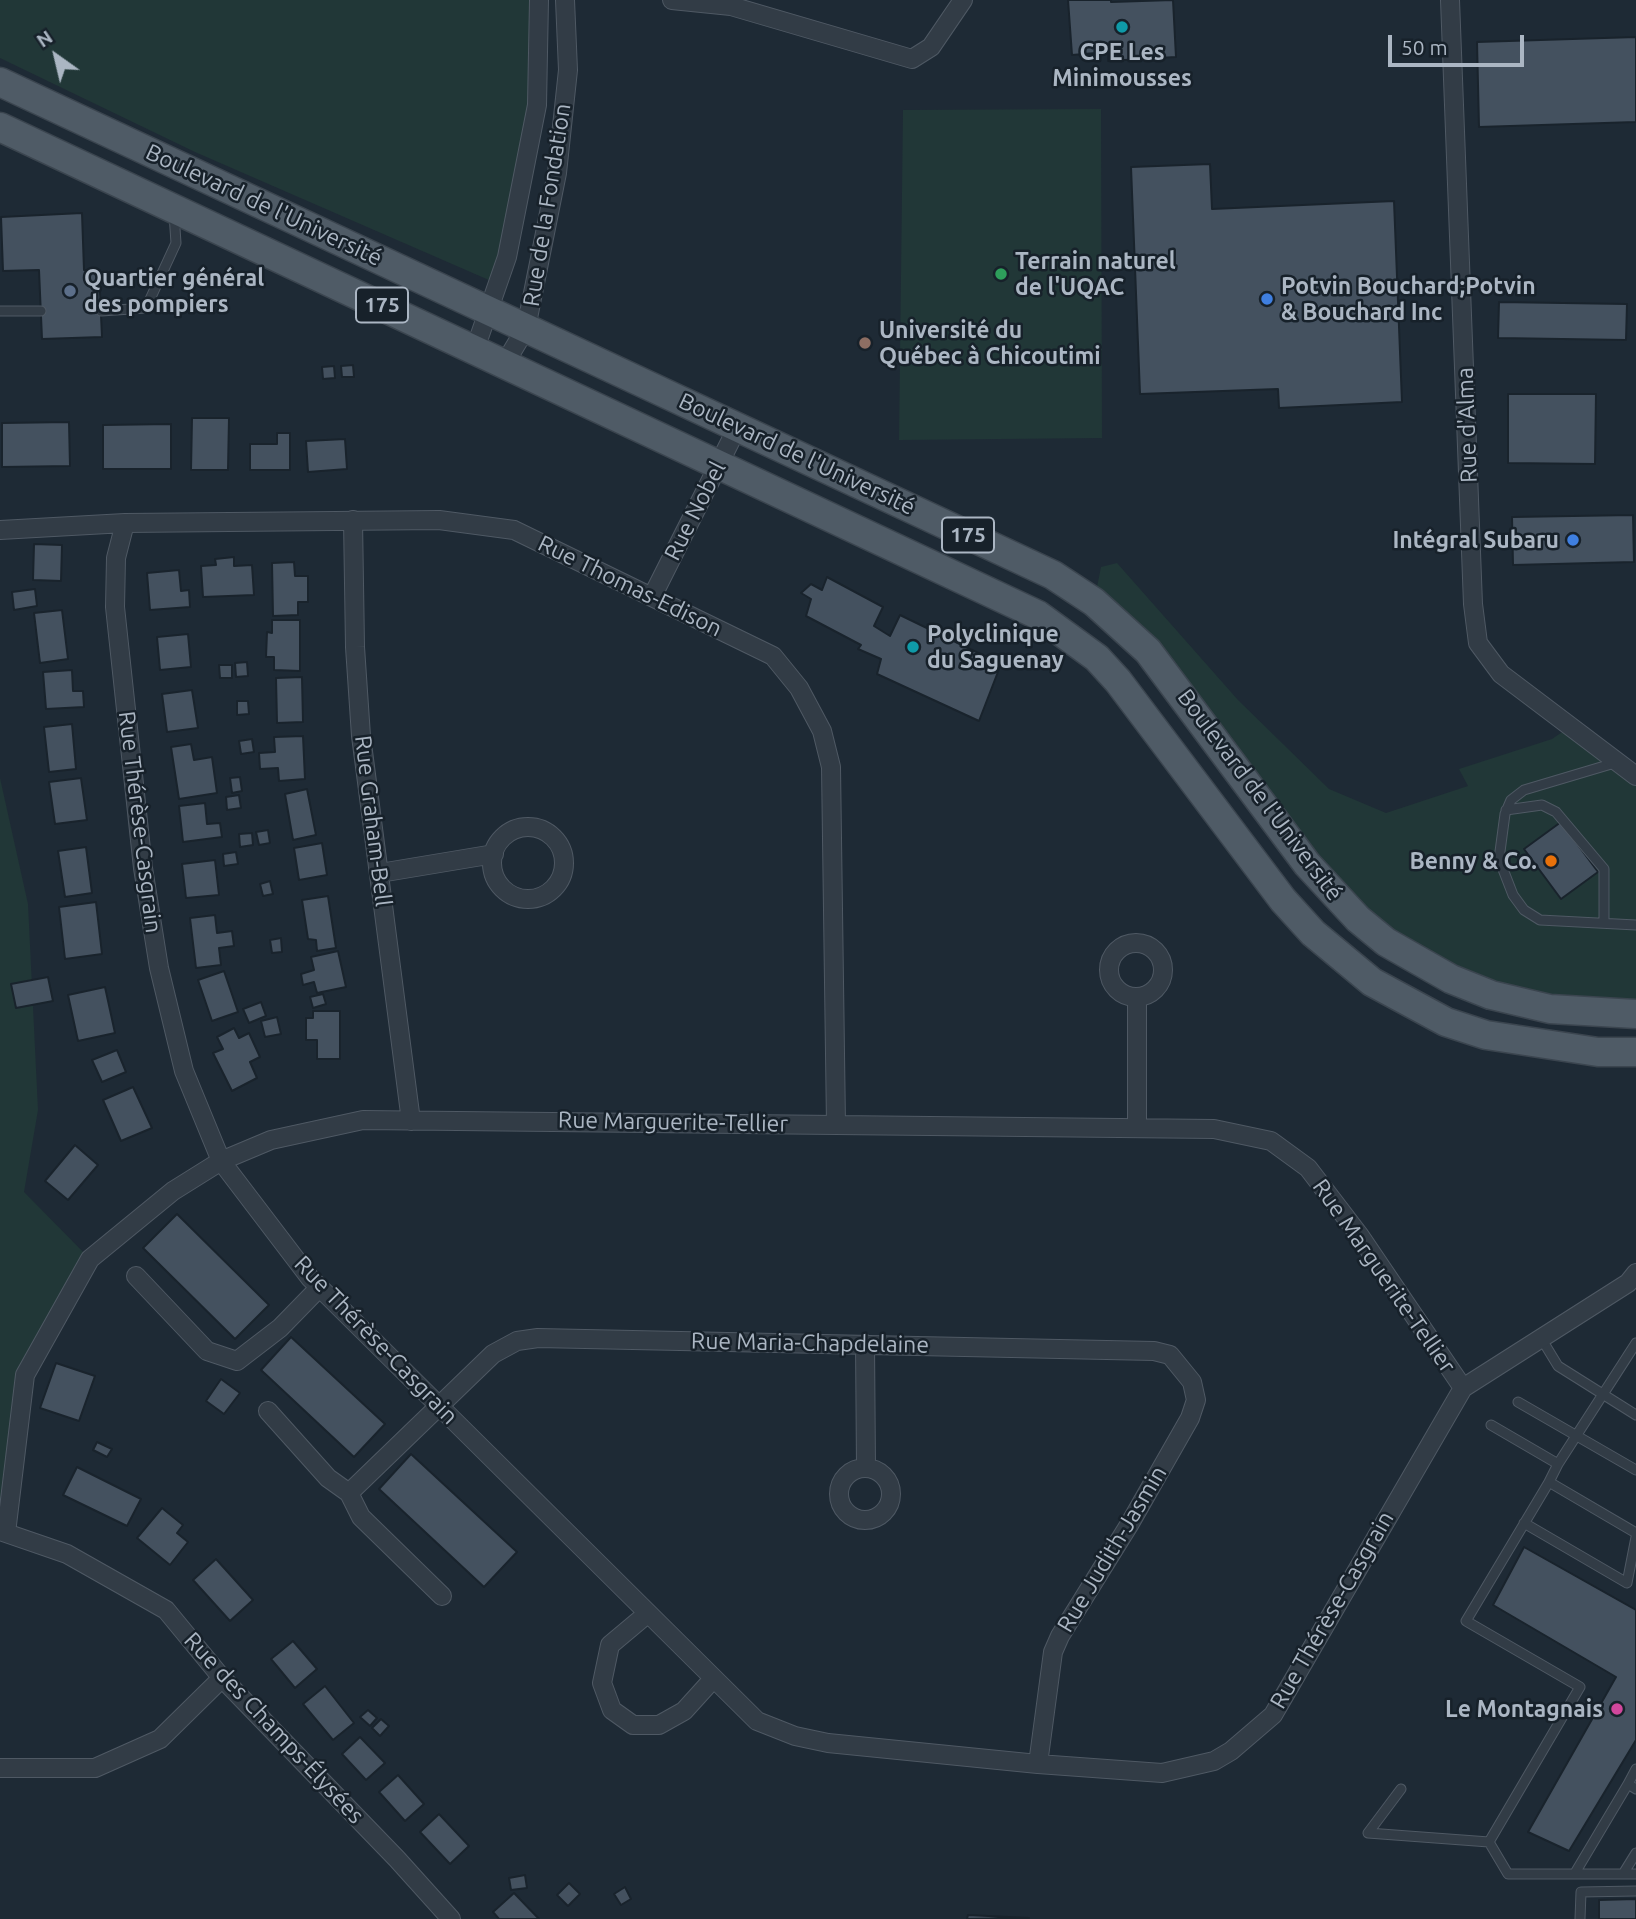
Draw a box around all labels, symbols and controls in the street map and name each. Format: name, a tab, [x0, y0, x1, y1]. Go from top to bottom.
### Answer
marker: CPE Les Minimousses	[1114, 19, 1130, 35]
north arrow	[21, 21, 91, 91]
scale bar	[1391, 21, 1528, 65]
text: N	[32, 26, 56, 52]
text: 50 m	[1401, 35, 1448, 59]
place label: CPE Les Minimousses	[1052, 38, 1192, 92]
street label: Rue de la Fondation	[517, 102, 577, 308]
street label: Boulevard de l'Université	[141, 138, 387, 272]
place label: Terrain naturel de l'UQAC	[1015, 247, 1176, 301]
place label: Quartier général des pompiers	[84, 264, 264, 318]
marker: Terrain naturel de l'UQAC	[993, 266, 1009, 282]
place label: Potvin Bouchard;Potvin & Bouchard Inc	[1281, 272, 1536, 326]
marker: Quartier général des pompiers	[62, 283, 78, 299]
road number: 175	[356, 288, 408, 322]
marker: Potvin Bouchard;Potvin & Bouchard Inc	[1259, 291, 1275, 307]
place label: Université du Québec à Chicoutimi	[879, 316, 1101, 370]
marker: Université du Québec à Chicoutimi	[857, 335, 873, 351]
street label: Rue d'Alma	[1451, 367, 1483, 483]
street label: Boulevard de l'Université	[674, 387, 920, 521]
street label: Rue Nobel	[658, 457, 732, 565]
road number: 175	[942, 518, 994, 552]
place label: Intégral Subaru	[1392, 526, 1559, 554]
street label: Rue Thomas-Edison	[533, 529, 727, 643]
marker: Intégral Subaru	[1565, 532, 1581, 548]
place label: Polyclinique du Saguenay	[927, 620, 1064, 674]
marker: Polyclinique du Saguenay	[905, 639, 921, 655]
street label: Boulevard de l'Université	[1171, 684, 1349, 906]
street label: Rue Thérèse-Casgrain	[113, 710, 167, 934]
street label: Rue Graham-Bell	[349, 734, 397, 908]
place label: Benny & Co.	[1409, 847, 1537, 875]
marker: Benny & Co.	[1543, 853, 1559, 869]
street label: Rue Marguerite-Tellier	[558, 1106, 788, 1138]
street label: Rue Marguerite-Tellier	[1307, 1174, 1461, 1378]
street label: Rue Thérèse-Casgrain	[289, 1250, 463, 1430]
street label: Rue Maria-Chapdelaine	[691, 1327, 929, 1359]
street label: Rue Judith-Jasmin	[1051, 1461, 1173, 1637]
street label: Rue Thérèse-Casgrain	[1264, 1506, 1400, 1714]
street label: Rue des Champs-Élysées	[178, 1627, 370, 1829]
place label: Le Montagnais	[1445, 1695, 1603, 1723]
marker: Le Montagnais	[1609, 1701, 1625, 1717]

